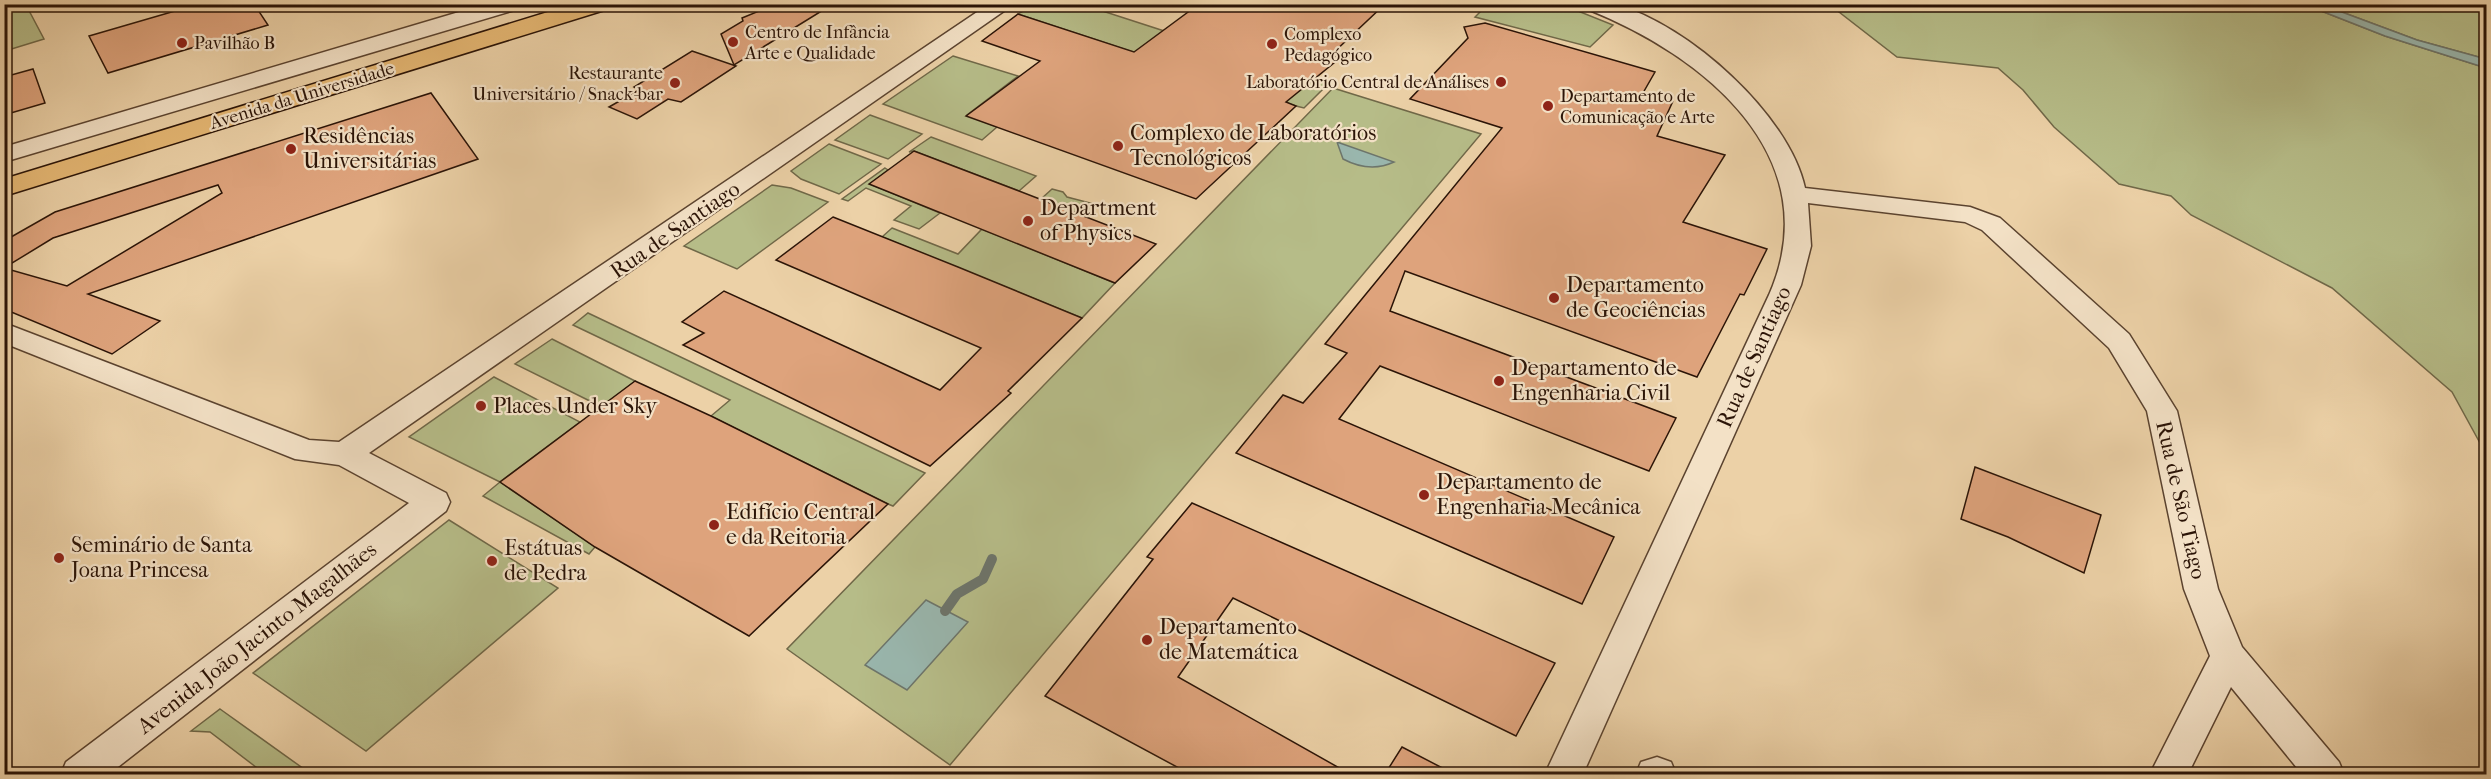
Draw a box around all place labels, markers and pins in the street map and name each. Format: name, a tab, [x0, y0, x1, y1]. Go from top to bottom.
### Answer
place label: Centro de Infância Arte e Qualidade	[744, 22, 890, 64]
place label: Complexo Pedagógico	[1284, 24, 1372, 66]
place label: Pavilhão B	[194, 33, 275, 54]
marker: Centro de Infância Arte e Qualidade	[726, 35, 740, 49]
marker: Pavilhão B	[175, 36, 189, 50]
marker: Complexo Pedagógico	[1265, 37, 1279, 51]
place label: Restaurante Universitário / Snack-bar	[472, 63, 663, 105]
place label: Laboratório Central de Análises	[1246, 72, 1489, 93]
marker: Laboratório Central de Análises	[1494, 75, 1508, 89]
marker: Restaurante Universitário / Snack-bar	[668, 76, 682, 90]
place label: Departamento de Comunicação e Arte	[1560, 86, 1715, 128]
marker: Departamento de Comunicação e Arte	[1541, 99, 1555, 113]
place label: Complexo de Laboratórios Tecnológicos	[1130, 120, 1376, 171]
place label: Residências Universitárias	[303, 123, 436, 174]
marker: Complexo de Laboratórios Tecnológicos	[1111, 139, 1125, 153]
marker: Residências Universitárias	[284, 142, 298, 156]
place label: Department of Physics	[1040, 195, 1157, 246]
marker: Department of Physics	[1021, 214, 1035, 228]
place label: Departamento de Geociências	[1566, 272, 1705, 323]
marker: Departamento de Geociências	[1547, 291, 1561, 305]
place label: Departamento de Engenharia Civil	[1511, 355, 1677, 406]
marker: Departamento de Engenharia Civil	[1492, 374, 1506, 388]
place label: Places Under Sky	[493, 393, 658, 419]
marker: Places Under Sky	[474, 399, 488, 413]
place label: Departamento de Engenharia Mecânica	[1436, 469, 1641, 520]
marker: Departamento de Engenharia Mecânica	[1417, 488, 1431, 502]
place label: Edifício Central e da Reitoria	[726, 499, 875, 550]
marker: Edifício Central e da Reitoria	[707, 518, 721, 532]
place label: Seminário de Santa Joana Princesa	[69, 532, 253, 583]
place label: Estátuas de Pedra	[504, 535, 588, 586]
marker: Seminário de Santa Joana Princesa	[52, 551, 66, 565]
marker: Estátuas de Pedra	[485, 554, 499, 568]
place label: Departamento de Matemática	[1159, 614, 1299, 665]
marker: Departamento de Matemática	[1140, 633, 1154, 647]

